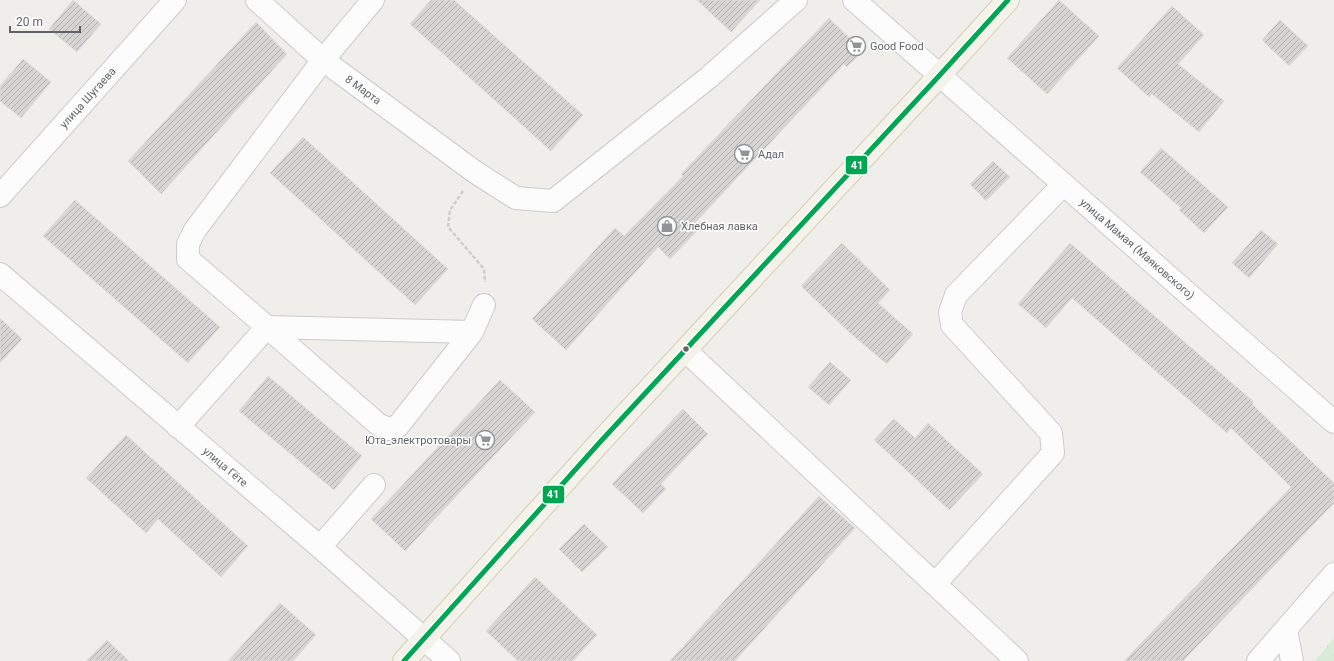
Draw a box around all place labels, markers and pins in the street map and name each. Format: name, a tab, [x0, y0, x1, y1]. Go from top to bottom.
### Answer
supermarket icon: Good Food	[845, 35, 867, 57]
place label: Good Food	[870, 40, 924, 53]
supermarket icon: Адал	[733, 143, 755, 165]
place label: Адал	[758, 148, 784, 161]
shop icon: Хлебная лавка	[656, 215, 678, 237]
place label: Хлебная лавка	[681, 220, 758, 233]
unlabelled marker	[681, 344, 691, 354]
supermarket icon: Юта_электротовары	[474, 429, 496, 451]
place label: Юта_электротовары	[365, 434, 471, 447]

